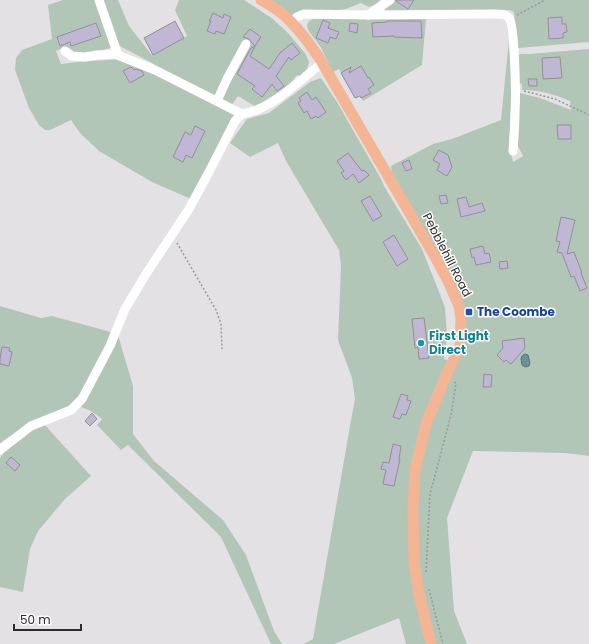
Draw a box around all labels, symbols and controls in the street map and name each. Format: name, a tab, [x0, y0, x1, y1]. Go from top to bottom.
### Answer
street label: Pebblehill Road	[419, 210, 476, 300]
place label: The Coombe	[477, 303, 555, 320]
marker: The Coombe	[464, 307, 474, 317]
place label: First Light Direct	[429, 327, 489, 358]
marker: First Light Direct	[416, 338, 426, 348]
scale bar	[14, 606, 81, 632]
text: 50 m	[20, 611, 51, 628]

